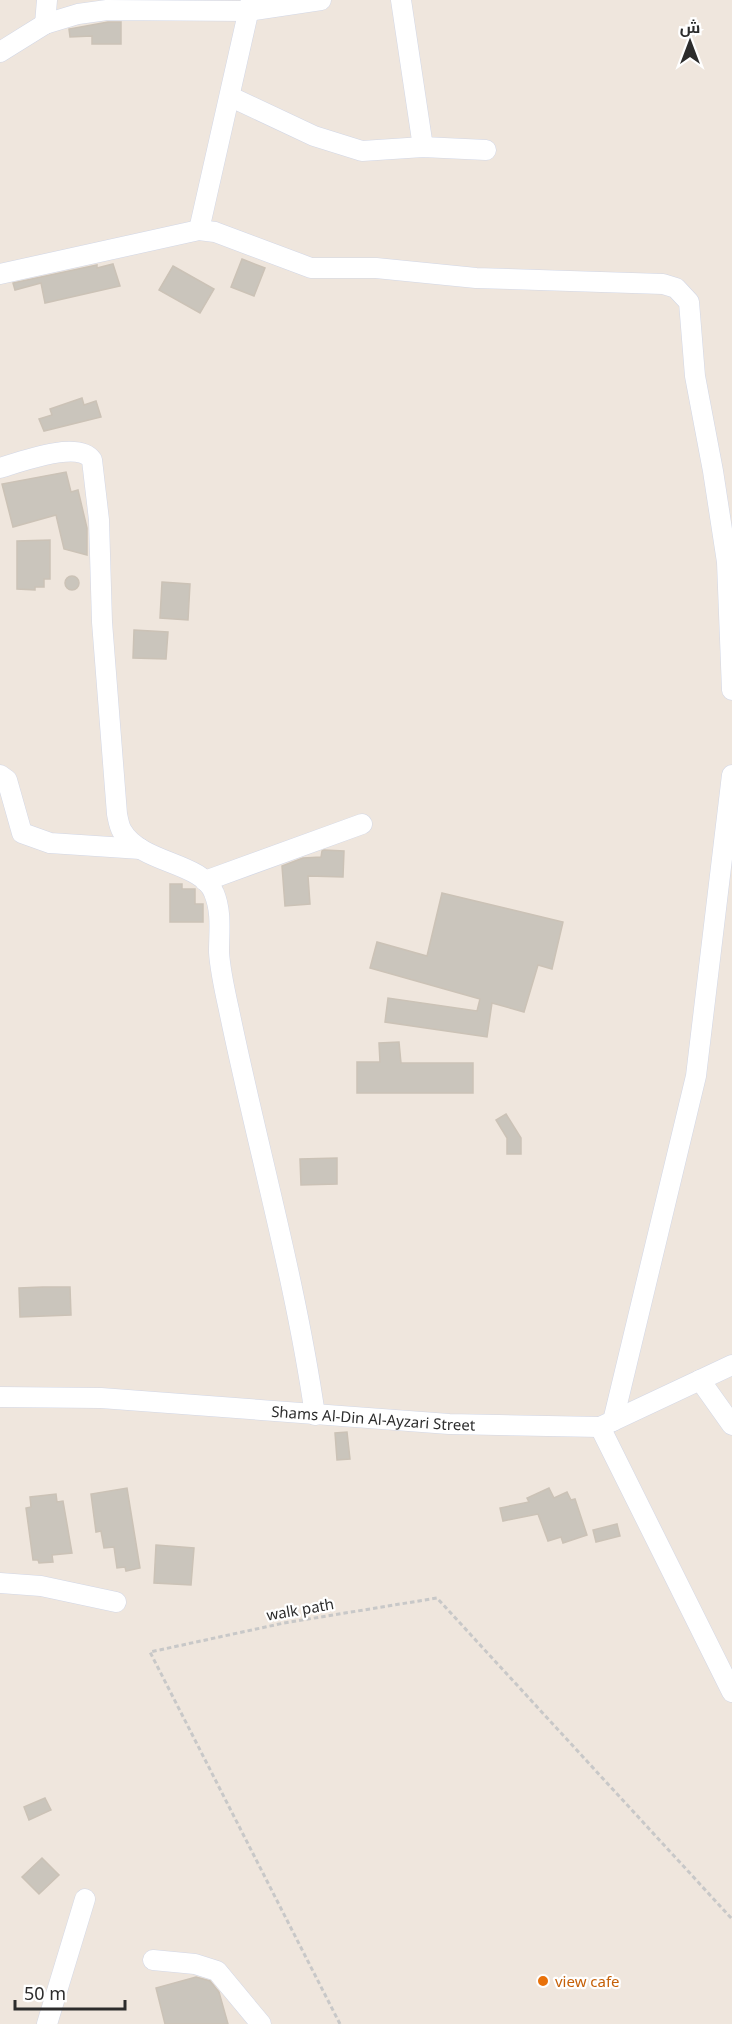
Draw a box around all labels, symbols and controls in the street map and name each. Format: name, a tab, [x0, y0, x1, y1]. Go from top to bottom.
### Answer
north arrow	[660, 12, 720, 72]
text: ش	[680, 16, 700, 38]
street label: Shams Al-Din Al-Ayzari Street	[271, 1401, 476, 1435]
street label: walk path	[265, 1593, 335, 1625]
place label: view cafe	[555, 1971, 620, 1991]
scale bar	[15, 1973, 124, 2011]
marker: view cafe	[536, 1974, 550, 1988]
text: 50 m	[24, 1981, 66, 2005]

